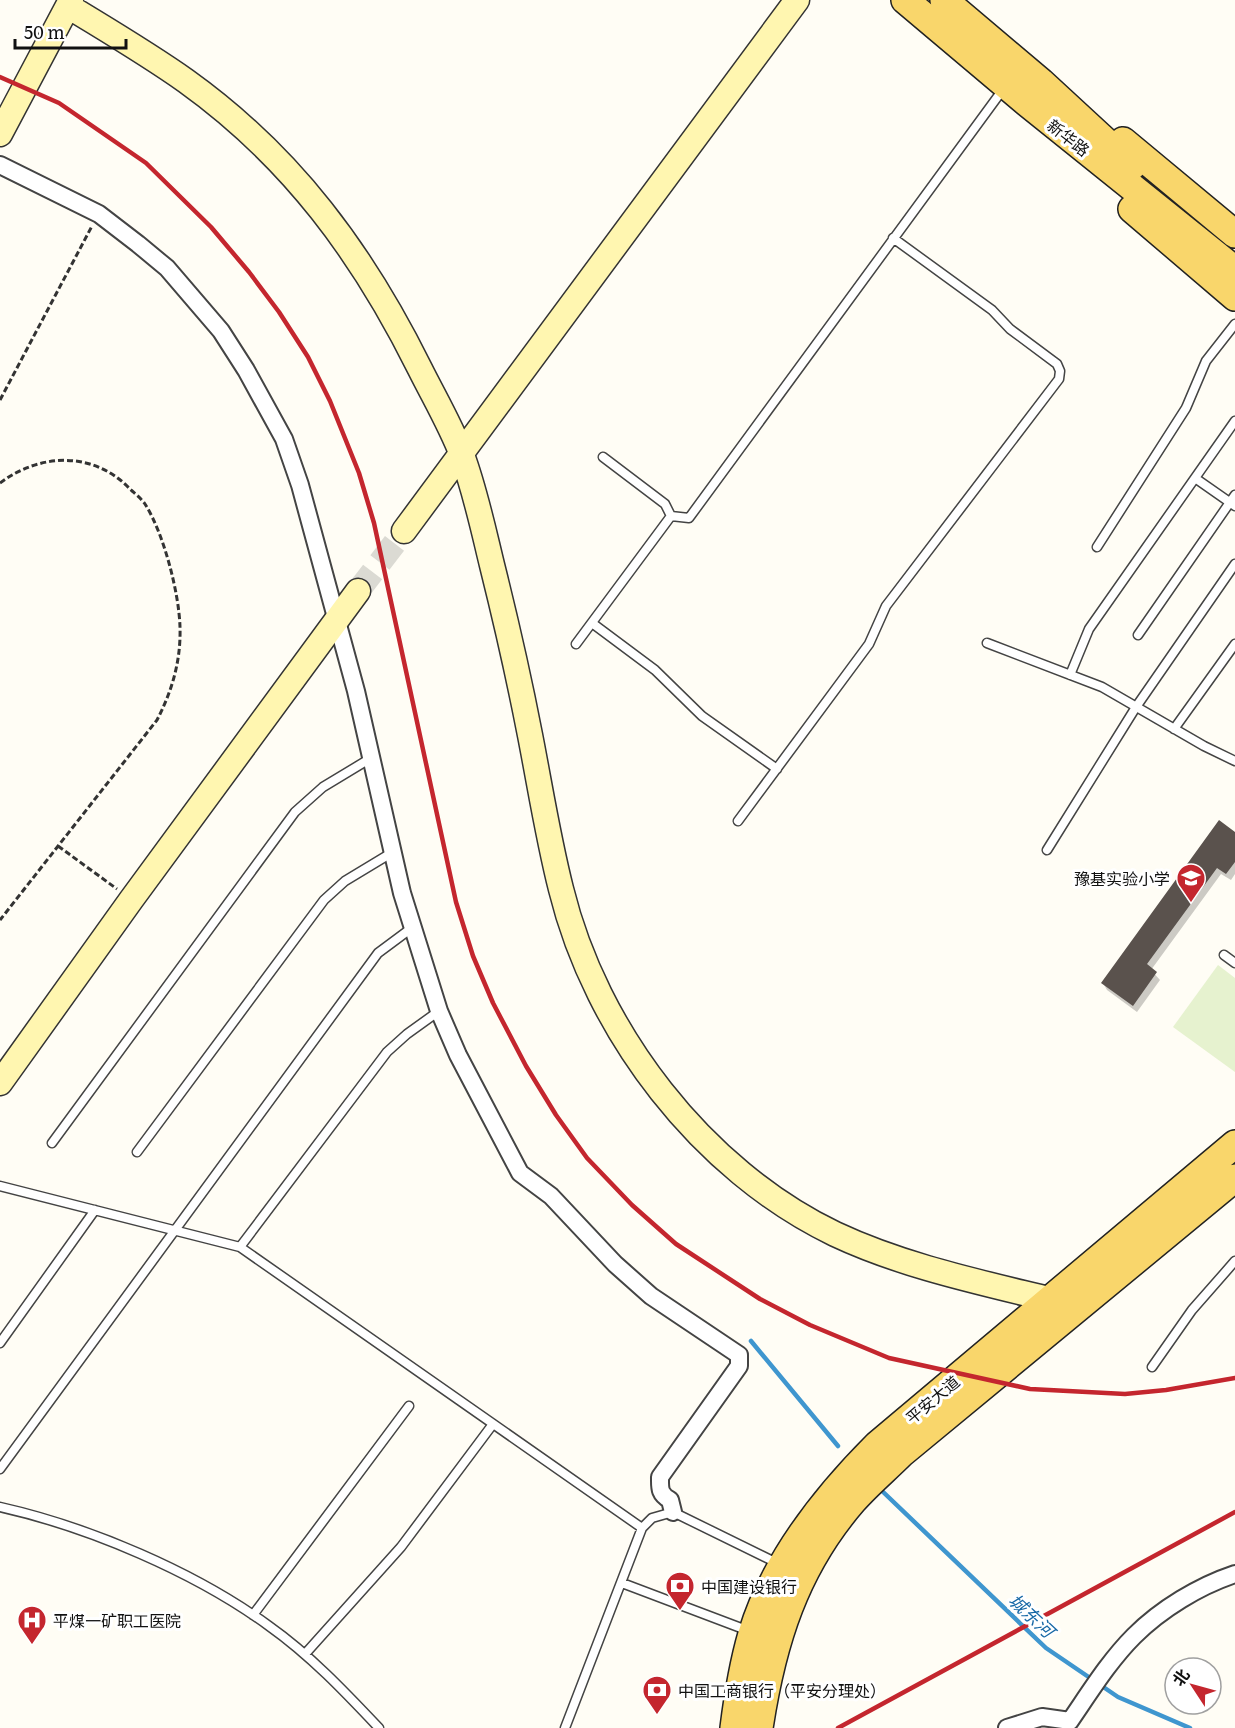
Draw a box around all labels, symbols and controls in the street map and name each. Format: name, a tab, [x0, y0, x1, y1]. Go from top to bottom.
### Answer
scale bar	[15, 12, 126, 50]
text: 50 m	[24, 18, 65, 45]
street label: 新华路	[1043, 113, 1095, 161]
school or university icon: 豫基实验小学	[1175, 862, 1207, 904]
place label: 豫基实验小学	[1074, 866, 1170, 890]
street label: 平安大道	[900, 1369, 964, 1429]
bank icon: 中国建设银行	[664, 1570, 696, 1612]
place label: 中国建设银行	[701, 1574, 797, 1598]
water label: 城东河	[1003, 1587, 1063, 1645]
hospital icon: 平煤一矿职工医院	[16, 1604, 48, 1646]
place label: 平煤一矿职工医院	[53, 1608, 181, 1632]
north arrow	[1163, 1656, 1223, 1716]
text: 北	[1166, 1663, 1194, 1690]
bank icon: 中国工商银行（平安分理处）	[641, 1674, 673, 1716]
place label: 中国工商银行（平安分理处）	[678, 1678, 886, 1702]

